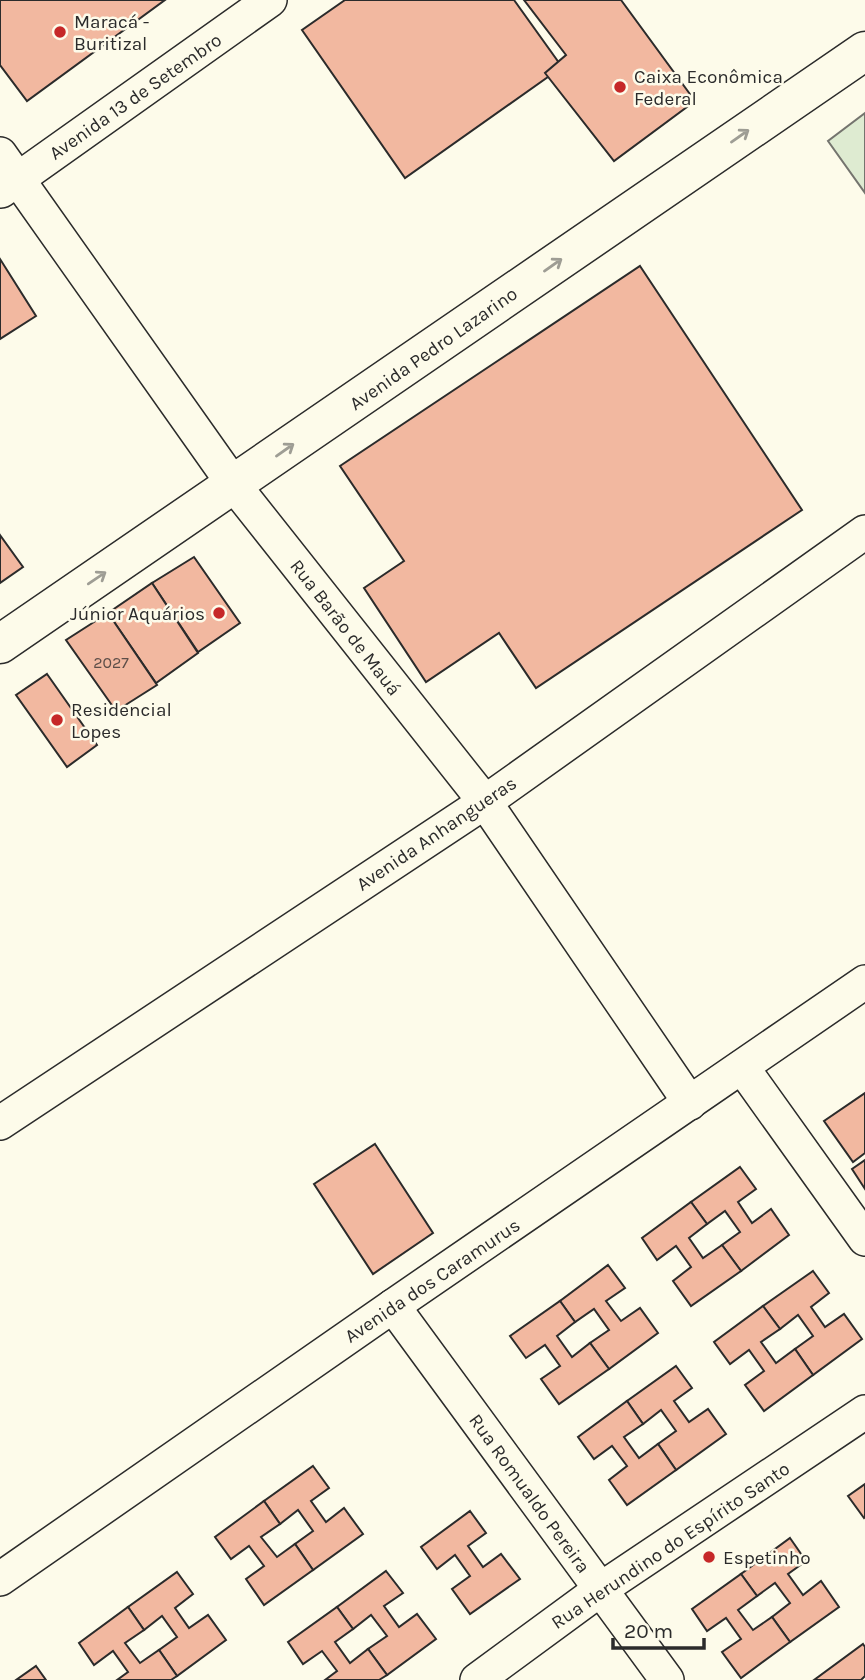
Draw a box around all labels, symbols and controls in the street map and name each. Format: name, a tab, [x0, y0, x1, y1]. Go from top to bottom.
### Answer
place label: Maracá - Buritizal	[74, 11, 149, 55]
marker: Maracá - Buritizal	[52, 24, 68, 40]
street label: Avenida 13 de Setembro	[45, 29, 226, 165]
place label: Caixa Econômica Federal	[634, 66, 783, 110]
marker: Caixa Econômica Federal	[612, 79, 628, 95]
one-way arrow	[730, 129, 749, 143]
one-way arrow	[543, 258, 562, 272]
street label: Avenida Pedro Lazarino	[345, 283, 522, 415]
one-way arrow	[275, 443, 294, 457]
street label: Rua Barão de Mauá	[285, 555, 405, 700]
one-way arrow	[87, 571, 106, 585]
place label: Júnior Aquários	[70, 603, 205, 625]
marker: Júnior Aquários	[211, 605, 227, 621]
house number: 2027	[93, 653, 129, 672]
place label: Residencial Lopes	[71, 699, 172, 743]
marker: Residencial Lopes	[49, 712, 65, 728]
street label: Avenida Anhangueras	[352, 772, 521, 896]
street label: Avenida dos Caramurus	[341, 1214, 524, 1348]
street label: Rua Romualdo Pereira	[464, 1410, 594, 1577]
street label: Rua Herundino do Espírito Santo	[547, 1458, 794, 1634]
place label: Espetinho	[723, 1547, 811, 1569]
marker: Espetinho	[701, 1549, 717, 1565]
scale bar	[613, 1606, 704, 1650]
text: 20 m	[624, 1619, 673, 1643]

